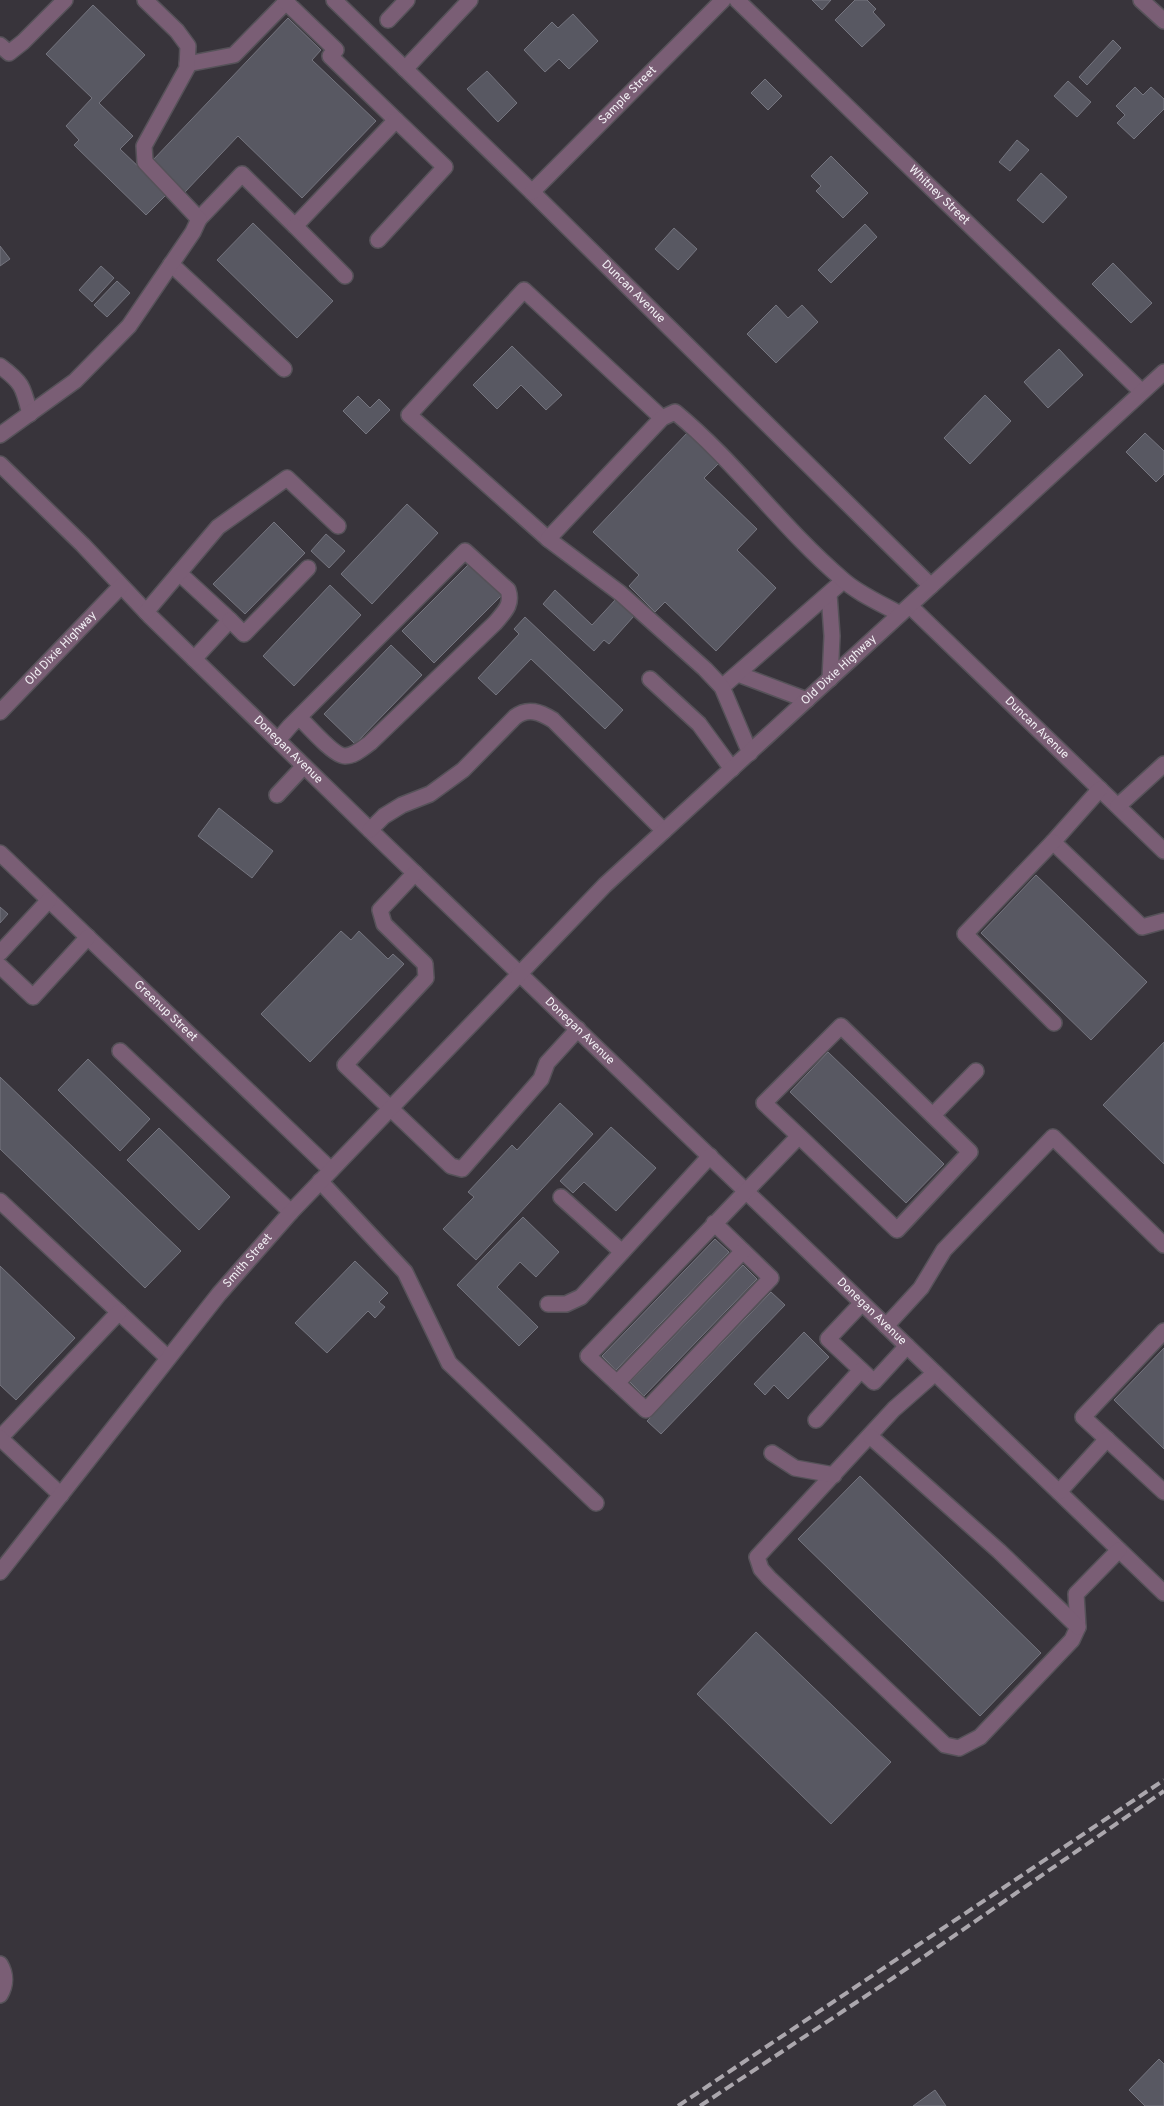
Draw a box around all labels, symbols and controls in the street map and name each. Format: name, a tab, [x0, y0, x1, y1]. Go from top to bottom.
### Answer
street label: Sample Street	[595, 63, 661, 128]
street label: Whitney Street	[905, 162, 973, 229]
street label: Duncan Avenue	[598, 257, 669, 327]
street label: Old Dixie Highway	[21, 608, 100, 689]
street label: Old Dixie Highway	[798, 631, 880, 709]
street label: Duncan Avenue	[1001, 693, 1072, 763]
street label: Donegan Avenue	[250, 713, 326, 788]
street label: Greenup Street	[130, 977, 201, 1046]
street label: Donegan Avenue	[541, 994, 618, 1069]
street label: Smith Street	[220, 1230, 276, 1291]
street label: Donegan Avenue	[833, 1275, 910, 1349]

